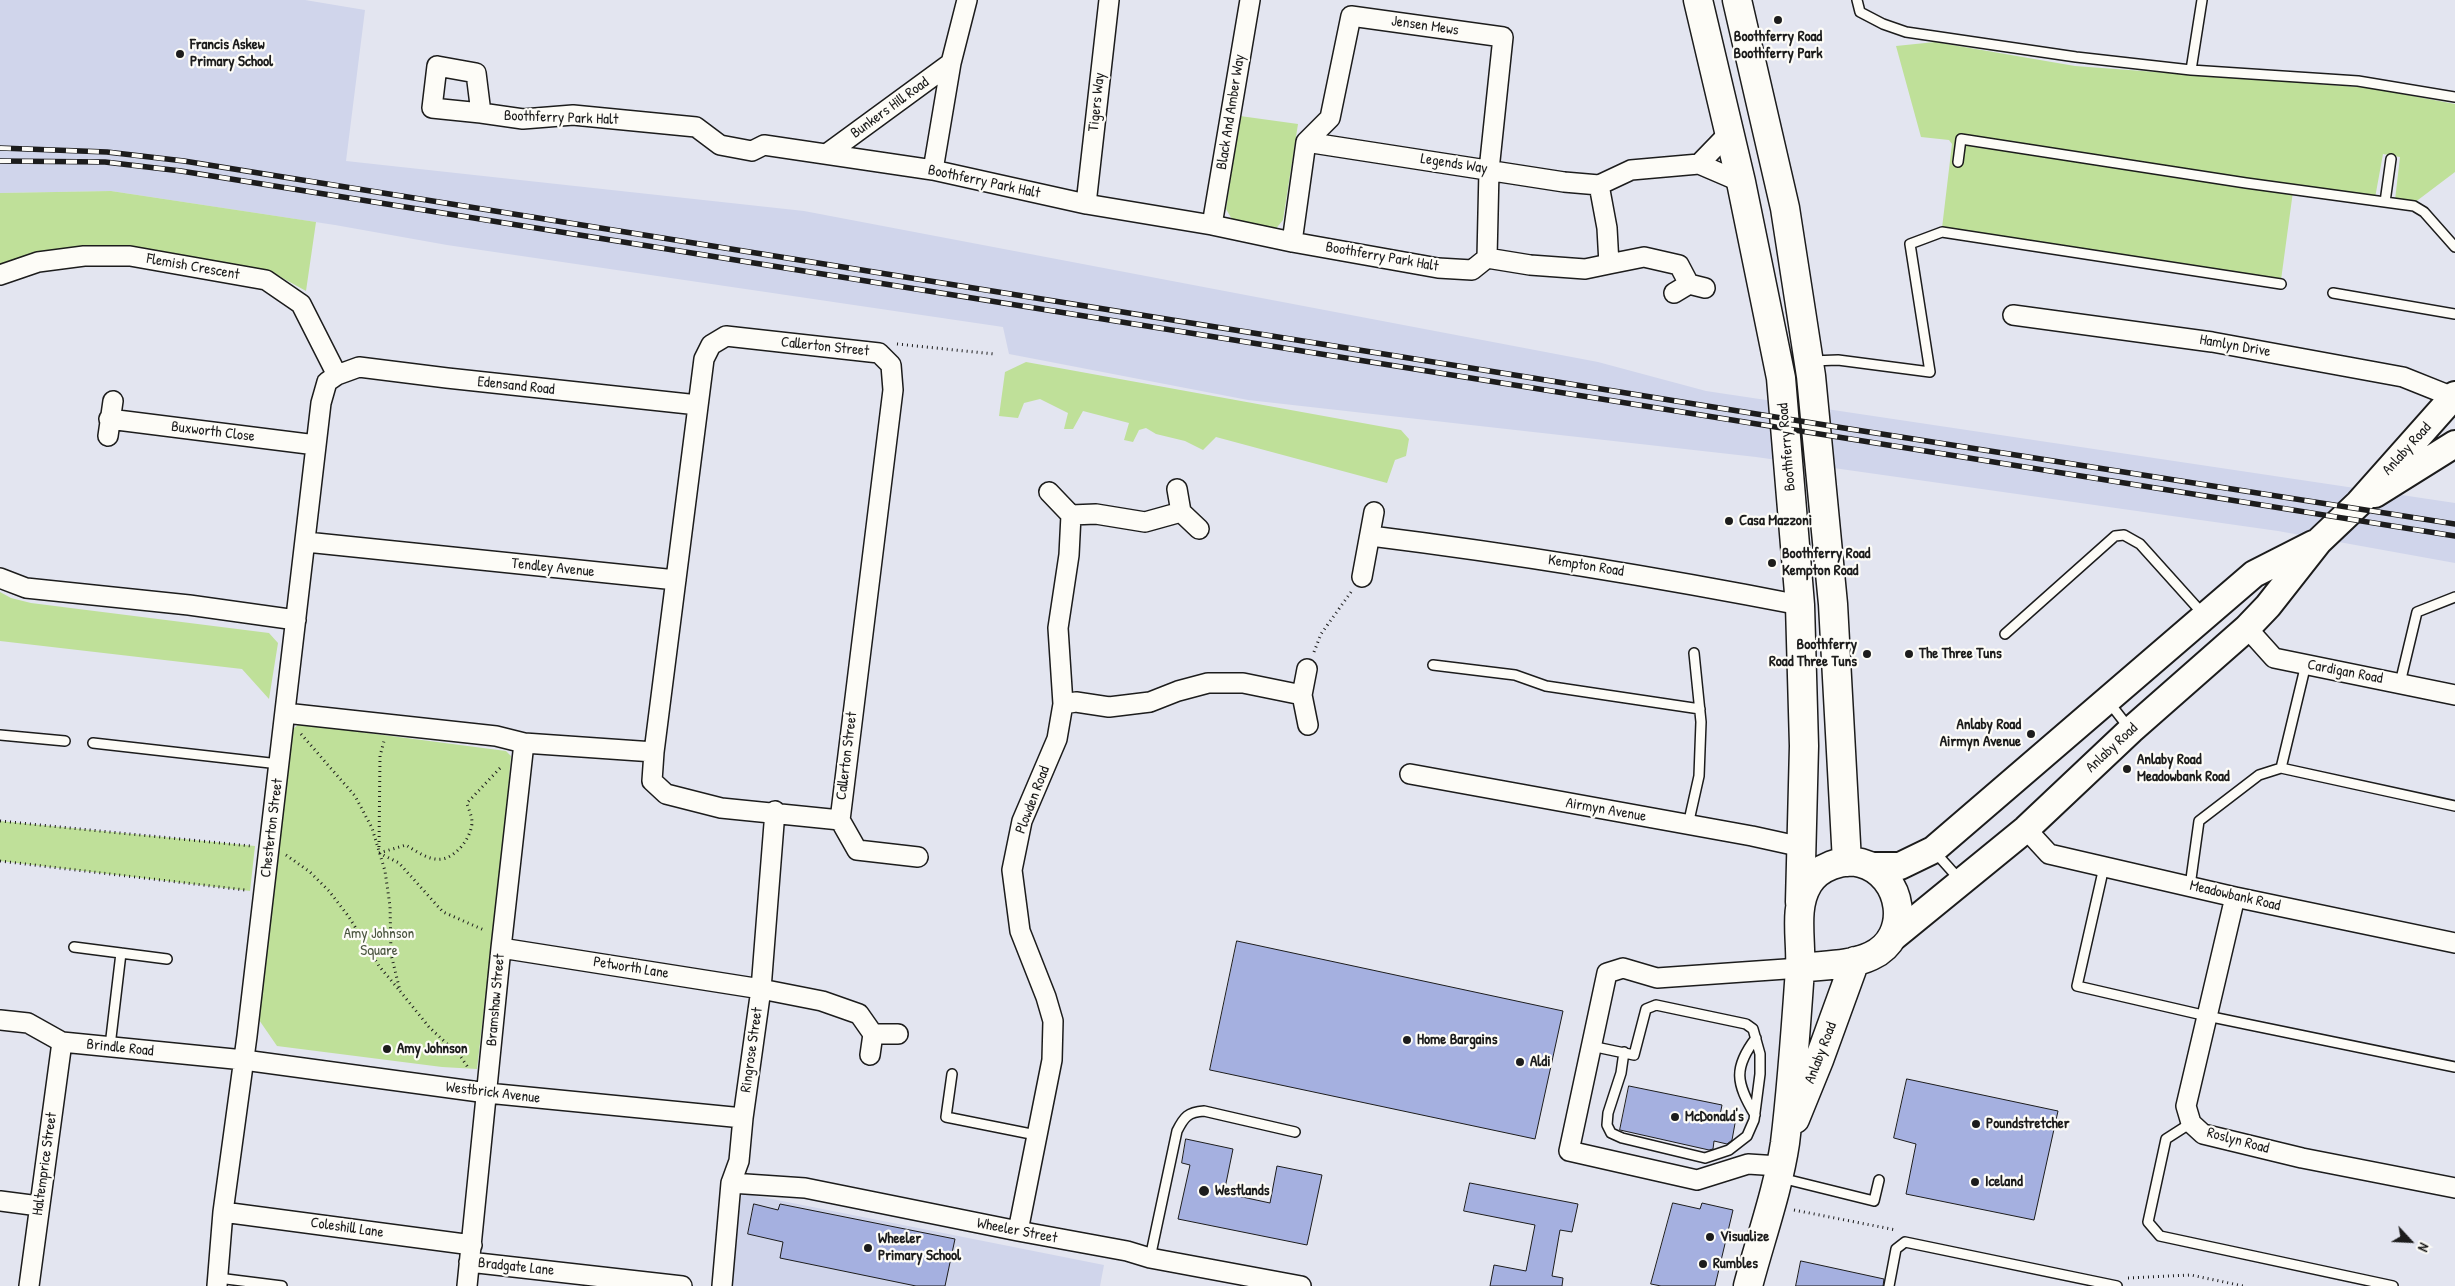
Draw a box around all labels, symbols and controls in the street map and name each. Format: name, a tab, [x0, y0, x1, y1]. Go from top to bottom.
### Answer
street label: Jensen Mews	[1390, 12, 1460, 40]
marker: Boothferry Road Boothferry Park	[1772, 14, 1784, 26]
place label: Boothferry Road Boothferry Park	[1734, 28, 1822, 63]
place label: Francis Askew Primary School	[190, 36, 273, 71]
marker: Francis Askew Primary School	[174, 48, 186, 60]
street label: Black And Amber Way	[1213, 53, 1249, 171]
street label: Tigers Way	[1085, 71, 1109, 133]
street label: Bunkers Hill Road	[847, 74, 933, 142]
street label: Boothferry Park Halt	[503, 107, 619, 129]
street label: Legends Way	[1419, 150, 1489, 178]
street label: Boothferry Park Halt	[926, 161, 1042, 203]
street label: Boothferry Park Halt	[1324, 238, 1440, 276]
street label: Flemish Crescent	[145, 250, 241, 284]
street label: Hamlyn Drive	[2198, 331, 2272, 361]
street label: Callerton Street	[780, 333, 870, 361]
street label: Edensand Road	[476, 373, 556, 399]
street label: Boothferry Road	[1774, 402, 1800, 492]
street label: Buxworth Close	[170, 418, 256, 446]
street label: Anlaby Road	[2379, 419, 2435, 479]
place label: Casa Mazzoni	[1739, 512, 1812, 530]
marker: Casa Mazzoni	[1723, 515, 1735, 527]
place label: Boothferry Road Kempton Road	[1782, 545, 1870, 580]
street label: Kempton Road	[1547, 551, 1625, 581]
street label: Tendley Avenue	[511, 555, 595, 581]
marker: Boothferry Road Kempton Road	[1766, 557, 1778, 569]
place label: Boothferry Road Three Tuns	[1769, 636, 1857, 671]
place label: The Three Tuns	[1919, 645, 2002, 663]
marker: Boothferry Road Three Tuns	[1861, 648, 1873, 660]
marker: The Three Tuns	[1903, 648, 1915, 660]
street label: Cardigan Road	[2306, 656, 2384, 688]
street label: Callerton Street	[833, 711, 861, 801]
place label: Anlaby Road Airmyn Avenue	[1940, 716, 2021, 751]
street label: Anlaby Road	[2082, 719, 2142, 777]
marker: Anlaby Road Airmyn Avenue	[2025, 728, 2037, 740]
place label: Anlaby Road Meadowbank Road	[2137, 751, 2230, 786]
marker: Anlaby Road Meadowbank Road	[2121, 763, 2133, 775]
street label: Plowden Road	[1012, 764, 1054, 836]
street label: Chesterton Street	[257, 778, 287, 878]
street label: Airmyn Avenue	[1564, 794, 1648, 826]
street label: Meadowbank Road	[2188, 877, 2282, 915]
park label: Amy Johnson Square	[344, 925, 414, 960]
street label: Bramshaw Street	[483, 953, 509, 1047]
street label: Petworth Lane	[592, 953, 670, 983]
street label: Ringrose Street	[737, 1006, 767, 1094]
street label: Anlaby Road	[1801, 1020, 1841, 1086]
place label: Home Bargains	[1417, 1031, 1497, 1049]
marker: Home Bargains	[1401, 1034, 1413, 1046]
street label: Brindle Road	[86, 1036, 154, 1060]
place label: Amy Johnson	[397, 1040, 468, 1058]
marker: Amy Johnson	[381, 1043, 393, 1055]
place label: Aldi	[1530, 1053, 1551, 1071]
marker: Aldi	[1514, 1056, 1526, 1068]
street label: Westbrick Avenue	[445, 1078, 541, 1108]
place label: McDonald's	[1685, 1108, 1744, 1126]
street label: Haltemprice Street	[29, 1111, 61, 1217]
marker: McDonald's	[1669, 1111, 1681, 1123]
place label: Poundstretcher	[1986, 1115, 2070, 1133]
marker: Poundstretcher	[1970, 1118, 1982, 1130]
street label: Roslyn Road	[2205, 1124, 2271, 1158]
place label: Iceland	[1985, 1173, 2023, 1191]
marker: Iceland	[1969, 1176, 1981, 1188]
place label: Westlands	[1215, 1182, 1269, 1200]
marker: Westlands	[1197, 1184, 1211, 1198]
street label: Coleshill Lane	[309, 1214, 385, 1242]
street label: Wheeler Street	[975, 1214, 1059, 1248]
north arrow	[2385, 1216, 2435, 1266]
place label: Visualize	[1720, 1228, 1769, 1246]
place label: Wheeler Primary School	[878, 1230, 961, 1265]
marker: Visualize	[1704, 1231, 1716, 1243]
text: N	[2414, 1240, 2434, 1255]
marker: Wheeler Primary School	[862, 1242, 874, 1254]
street label: Bradgate Lane	[477, 1254, 555, 1280]
place label: Rumbles	[1713, 1255, 1758, 1273]
marker: Rumbles	[1697, 1258, 1709, 1270]

